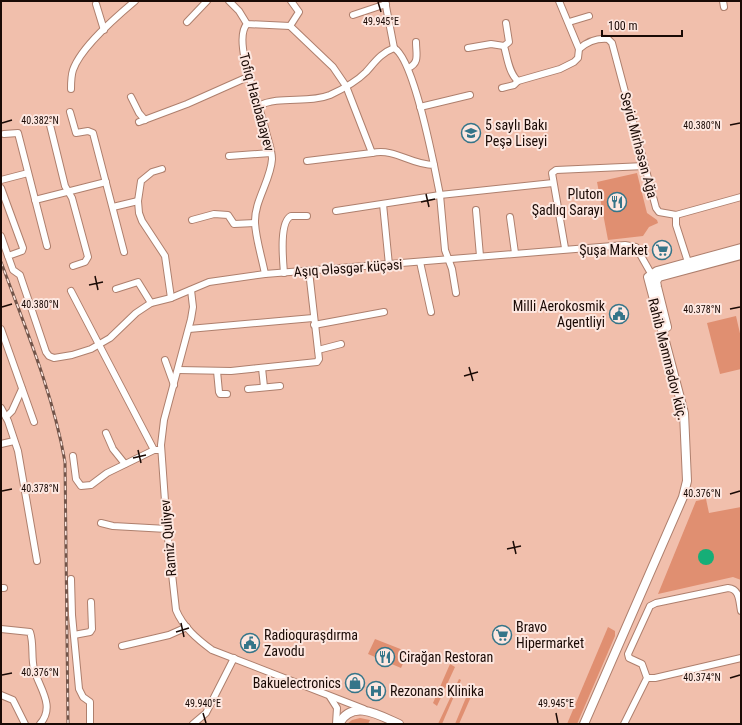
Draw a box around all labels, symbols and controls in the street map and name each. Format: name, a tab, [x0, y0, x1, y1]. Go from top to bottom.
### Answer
scale bar	[602, 12, 682, 38]
text: 49.945°E	[363, 16, 399, 27]
text: 100 m	[608, 19, 638, 33]
street label: Tofiq Hacıbabayev	[236, 51, 278, 153]
street label: Seyid Mirhəsən Ağa	[617, 90, 661, 200]
text: 40.382°N	[21, 115, 59, 126]
place label: 5 saylı Bakı Peşə Liseyi	[485, 117, 548, 149]
text: 40.380°N	[683, 120, 721, 131]
school or university icon: 5 saylı Bakı Peşə Liseyi	[460, 122, 482, 144]
place label: Pluton Şadlıq Sarayı	[532, 186, 603, 218]
restaurant icon: Pluton Şadlıq Sarayı	[606, 191, 628, 213]
supermarket icon: Şuşa Market	[651, 239, 673, 261]
place label: Şuşa Market	[579, 242, 648, 258]
street label: Aşıq Ələsgər küçəsi	[293, 256, 403, 280]
street label: Rahib Məmmədov küç.	[645, 296, 691, 422]
place label: Milli Aerokosmik Agentliyi	[513, 298, 606, 330]
text: 40.380°N	[21, 299, 59, 310]
public building icon: Milli Aerokosmik Agentliyi	[608, 303, 630, 325]
text: 40.378°N	[683, 304, 721, 315]
text: 40.378°N	[21, 483, 59, 494]
text: 40.376°N	[683, 488, 721, 499]
street label: Ramiz Quliyev	[157, 499, 179, 577]
place label: Bravo Hipermarket	[516, 619, 584, 651]
supermarket icon: Bravo Hipermarket	[491, 624, 513, 646]
place label: Radioquraşdırma Zavodu	[264, 627, 358, 659]
public building icon: Radioquraşdırma Zavodu	[239, 632, 261, 654]
restaurant icon: Cirağan Restoran	[374, 646, 396, 668]
place label: Cirağan Restoran	[399, 649, 493, 665]
text: 40.376°N	[21, 667, 59, 678]
shop icon: Bakuelectronics	[344, 672, 366, 694]
text: 40.374°N	[683, 672, 721, 683]
place label: Bakuelectronics	[253, 675, 341, 691]
hospital icon: Rezonans Klinika	[365, 680, 387, 702]
place label: Rezonans Klinika	[390, 683, 484, 699]
text: 49.940°E	[185, 698, 221, 709]
text: 49.945°E	[538, 698, 574, 709]

